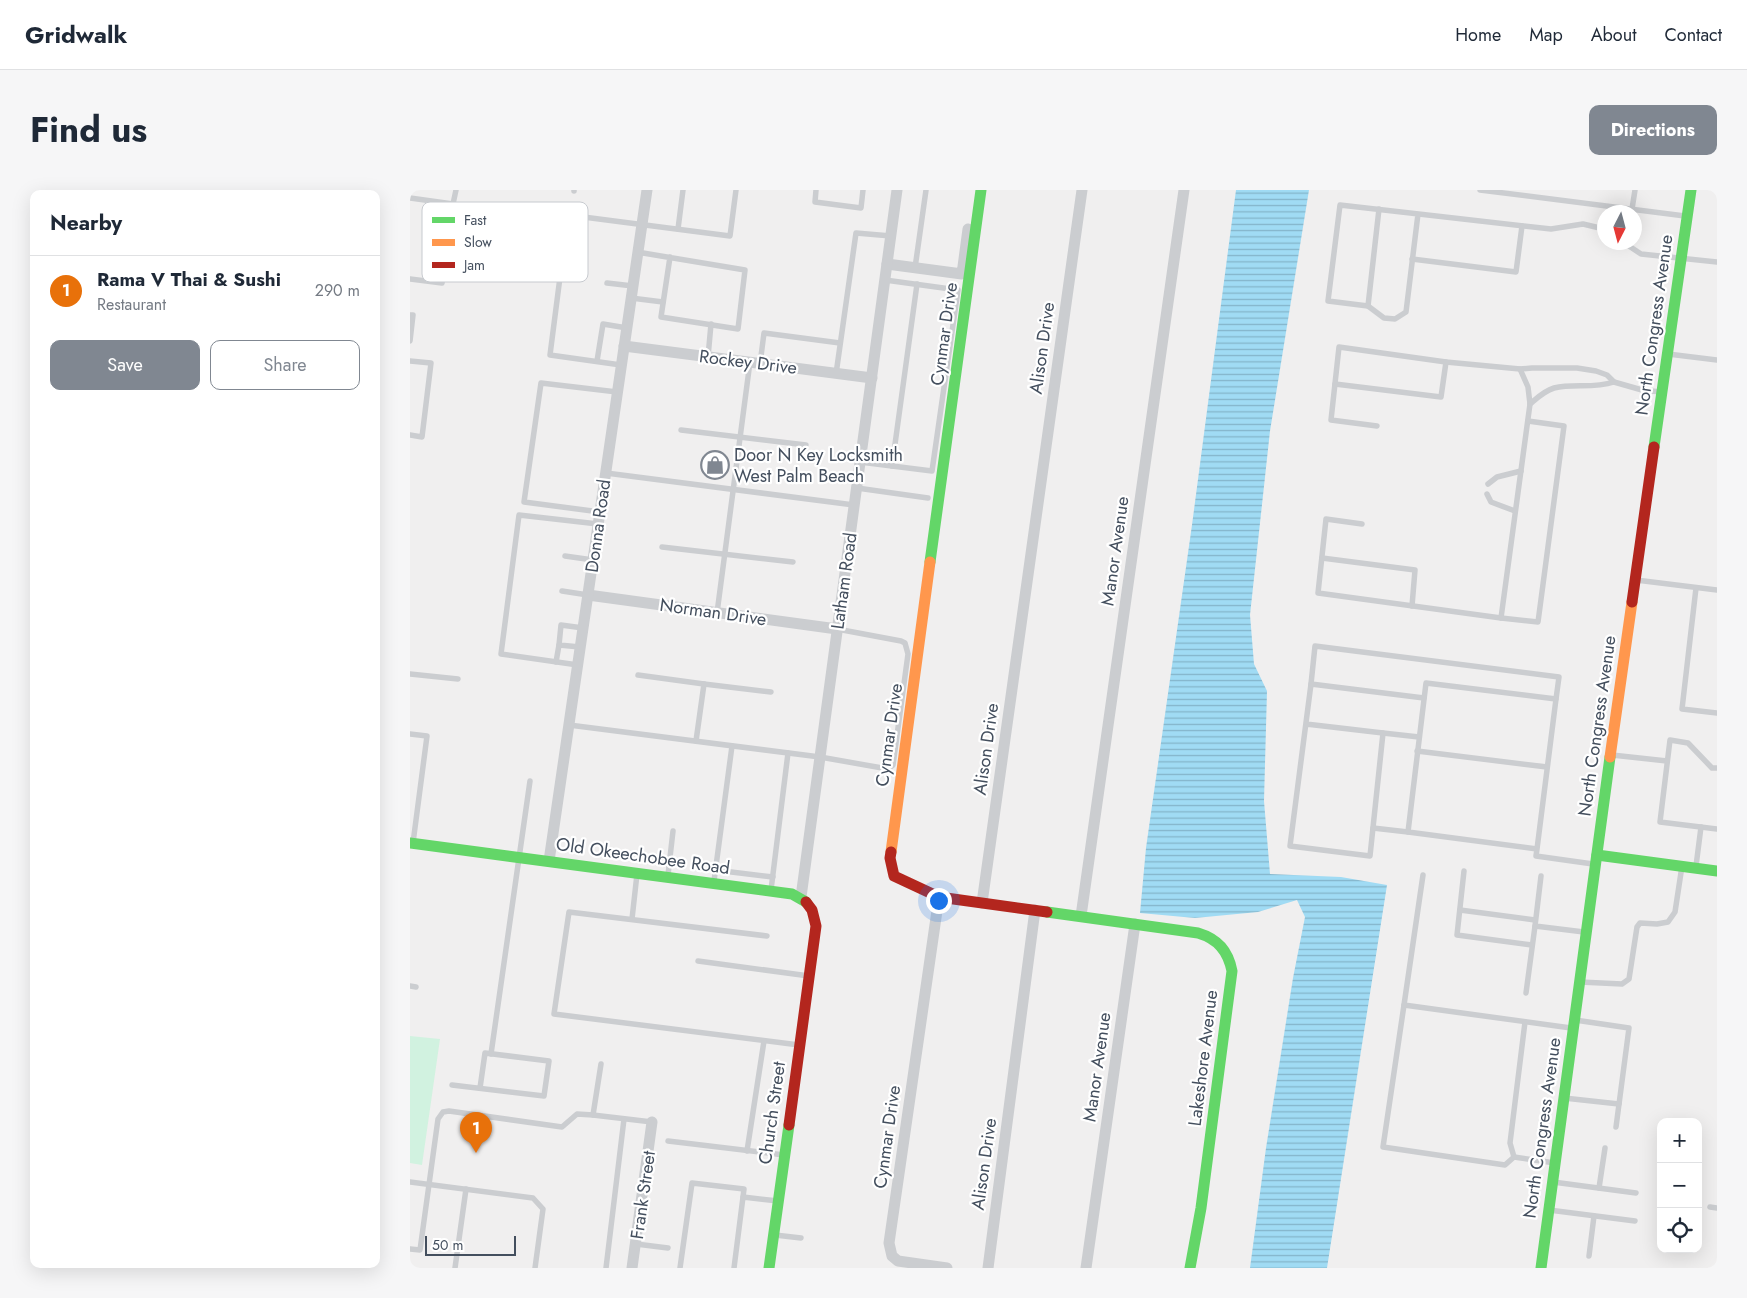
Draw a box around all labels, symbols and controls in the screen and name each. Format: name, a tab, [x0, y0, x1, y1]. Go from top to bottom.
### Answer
text: Gridwalk	[25, 17, 127, 52]
text: Home	[1455, 22, 1501, 48]
text: Map	[1529, 22, 1563, 48]
text: About	[1591, 22, 1636, 48]
text: Contact	[1664, 22, 1722, 48]
text: Find us	[30, 105, 147, 155]
button: Directions	[1589, 105, 1717, 155]
legend	[422, 202, 588, 282]
north arrow	[1597, 205, 1642, 250]
text: Nearby	[50, 208, 122, 238]
text: Fast	[464, 210, 487, 230]
text: Slow	[464, 232, 492, 252]
street label: North Congress Avenue	[1628, 233, 1680, 417]
text: Jam	[462, 255, 485, 275]
text: Rama V Thai & Sushi	[97, 266, 281, 293]
text: 1	[62, 279, 70, 302]
text: 290 m	[315, 279, 360, 302]
street label: Cynmar Drive	[924, 281, 964, 387]
text: Restaurant	[97, 293, 166, 316]
street label: Alison Drive	[1023, 300, 1061, 396]
button: Save	[50, 340, 200, 390]
button: Share	[210, 340, 360, 390]
street label: Rockey Drive	[698, 343, 798, 381]
place label: Door N Key Locksmith West Palm Beach	[734, 442, 903, 489]
shop icon: Door N Key Locksmith West Palm Beach	[700, 450, 730, 480]
street label: Donna Road	[579, 478, 617, 574]
street label: Manor Avenue	[1094, 495, 1136, 607]
street label: Latham Road	[824, 531, 864, 631]
street label: Norman Drive	[658, 592, 768, 632]
street label: North Congress Avenue	[1571, 634, 1623, 818]
street label: Cynmar Drive	[869, 682, 909, 788]
street label: Alison Drive	[967, 701, 1005, 797]
street label: Old Okeechobee Road	[554, 831, 732, 881]
your location	[926, 888, 952, 914]
street label: Lakeshore Avenue	[1182, 988, 1224, 1128]
street label: Manor Avenue	[1076, 1011, 1118, 1123]
street label: North Congress Avenue	[1516, 1036, 1568, 1220]
street label: Church Street	[752, 1059, 792, 1166]
street label: Cynmar Drive	[867, 1084, 907, 1190]
pin: 1	[460, 1112, 492, 1153]
street label: Alison Drive	[965, 1116, 1003, 1212]
map controls	[1657, 1118, 1702, 1253]
button: +	[1657, 1118, 1702, 1163]
street label: Frank Street	[624, 1148, 662, 1241]
button: −	[1657, 1163, 1702, 1208]
button: locate	[1657, 1208, 1702, 1253]
scale bar	[425, 1233, 516, 1256]
text: 50 m	[432, 1235, 463, 1255]

